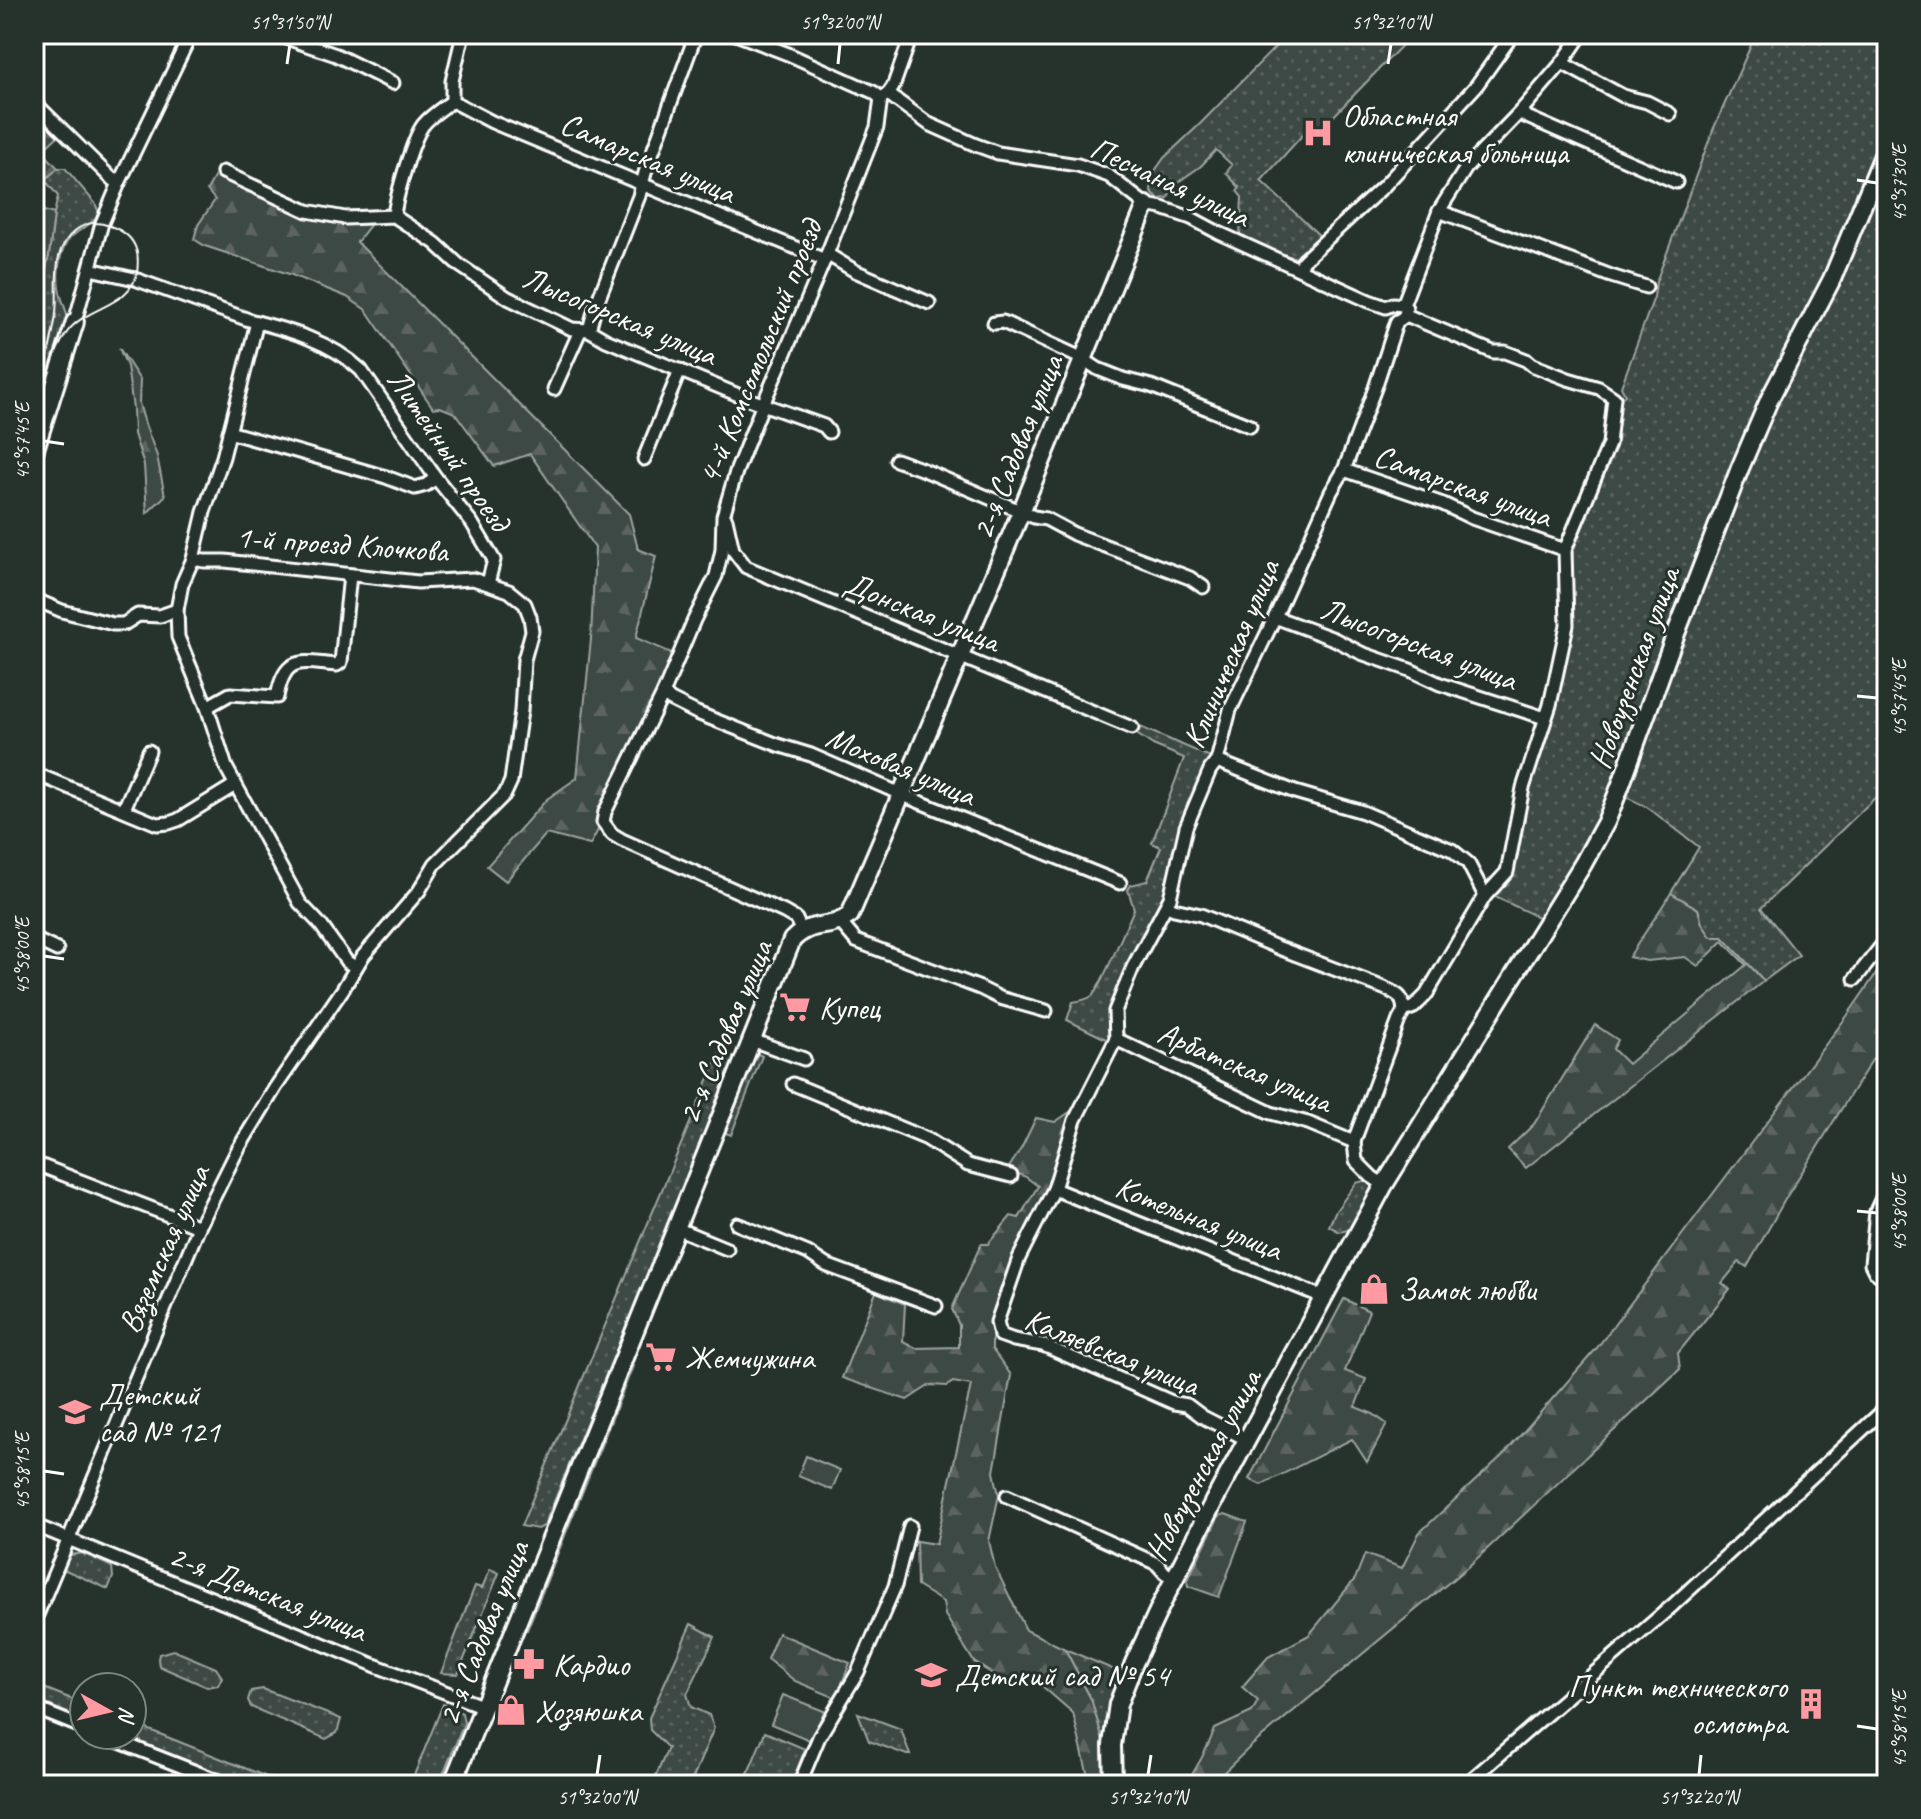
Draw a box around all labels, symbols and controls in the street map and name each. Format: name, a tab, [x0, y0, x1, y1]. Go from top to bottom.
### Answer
text: 51°31'50"N	[251, 10, 332, 35]
text: 51°32'00"N	[801, 10, 882, 35]
text: 51°32'10"N	[1352, 10, 1433, 35]
place label: Областная клиническая больница	[1342, 95, 1570, 173]
street label: Самарская улица	[554, 103, 743, 214]
hospital icon: Областная клиническая больница	[1301, 116, 1335, 150]
street label: Песчаная улица	[1084, 127, 1258, 238]
text: 45°57'30"E	[1887, 142, 1912, 222]
street label: 4-й Комсомольский проезд	[688, 211, 833, 490]
street label: Лысогорская улица	[517, 257, 725, 376]
street label: 2-я Садовая улица	[961, 347, 1073, 545]
street label: Литейный проезд	[378, 361, 522, 541]
text: 45°57'45"E	[10, 400, 35, 480]
street label: Самарская улица	[1369, 435, 1559, 538]
street label: 1-й проезд Клочкова	[235, 516, 451, 572]
street label: Клиническая улица	[1173, 552, 1290, 754]
street label: Новоузенская улица	[1579, 559, 1690, 774]
street label: Донская улица	[838, 562, 1008, 663]
street label: Лысогорская улица	[1315, 588, 1525, 701]
text: 45°57'45"E	[1887, 657, 1912, 737]
street label: Моховая улица	[820, 716, 984, 817]
text: 45°58'00"E	[10, 915, 35, 995]
street label: 2-я Садовая улица	[668, 932, 783, 1130]
place label: Купец	[819, 987, 881, 1028]
supermarket icon: Купец	[778, 990, 812, 1024]
street label: Арбатская улица	[1152, 1012, 1341, 1123]
street label: Вяземская улица	[109, 1157, 220, 1339]
street label: Котельная улица	[1110, 1166, 1290, 1271]
text: 45°58'00"E	[1887, 1172, 1912, 1252]
place label: Замок любви	[1398, 1269, 1538, 1310]
shop icon: Замок любви	[1357, 1272, 1391, 1306]
street label: Каляевская улица	[1019, 1299, 1207, 1406]
place label: Жемчужина	[685, 1337, 816, 1378]
supermarket icon: Жемчужина	[644, 1340, 678, 1374]
street label: Новоузенская улица	[1135, 1360, 1272, 1568]
place label: Детский сад № 121	[99, 1374, 221, 1452]
school or university icon: Детский сад № 121	[58, 1395, 92, 1429]
text: 45°58'15"E	[10, 1430, 35, 1510]
street label: 2-я Садовая улица	[427, 1533, 539, 1731]
street label: 2-я Детская улица	[163, 1535, 375, 1652]
place label: Кардио	[553, 1644, 631, 1685]
pharmacy icon: Кардио	[512, 1647, 546, 1681]
place label: Детский сад № 54	[955, 1655, 1173, 1696]
school or university icon: Детский сад № 54	[914, 1658, 948, 1692]
place label: Пункт технического осмотра	[1569, 1666, 1790, 1744]
north arrow	[68, 1671, 148, 1751]
building icon: Пункт технического осмотра	[1794, 1687, 1828, 1721]
text: 45°58'15"E	[1887, 1688, 1912, 1768]
place label: Хозяюшка	[535, 1690, 644, 1731]
shop icon: Хозяюшка	[494, 1693, 528, 1727]
text: N	[112, 1705, 142, 1726]
text: 51°32'00"N	[558, 1785, 639, 1810]
text: 51°32'10"N	[1109, 1785, 1190, 1810]
text: 51°32'20"N	[1660, 1785, 1741, 1810]

